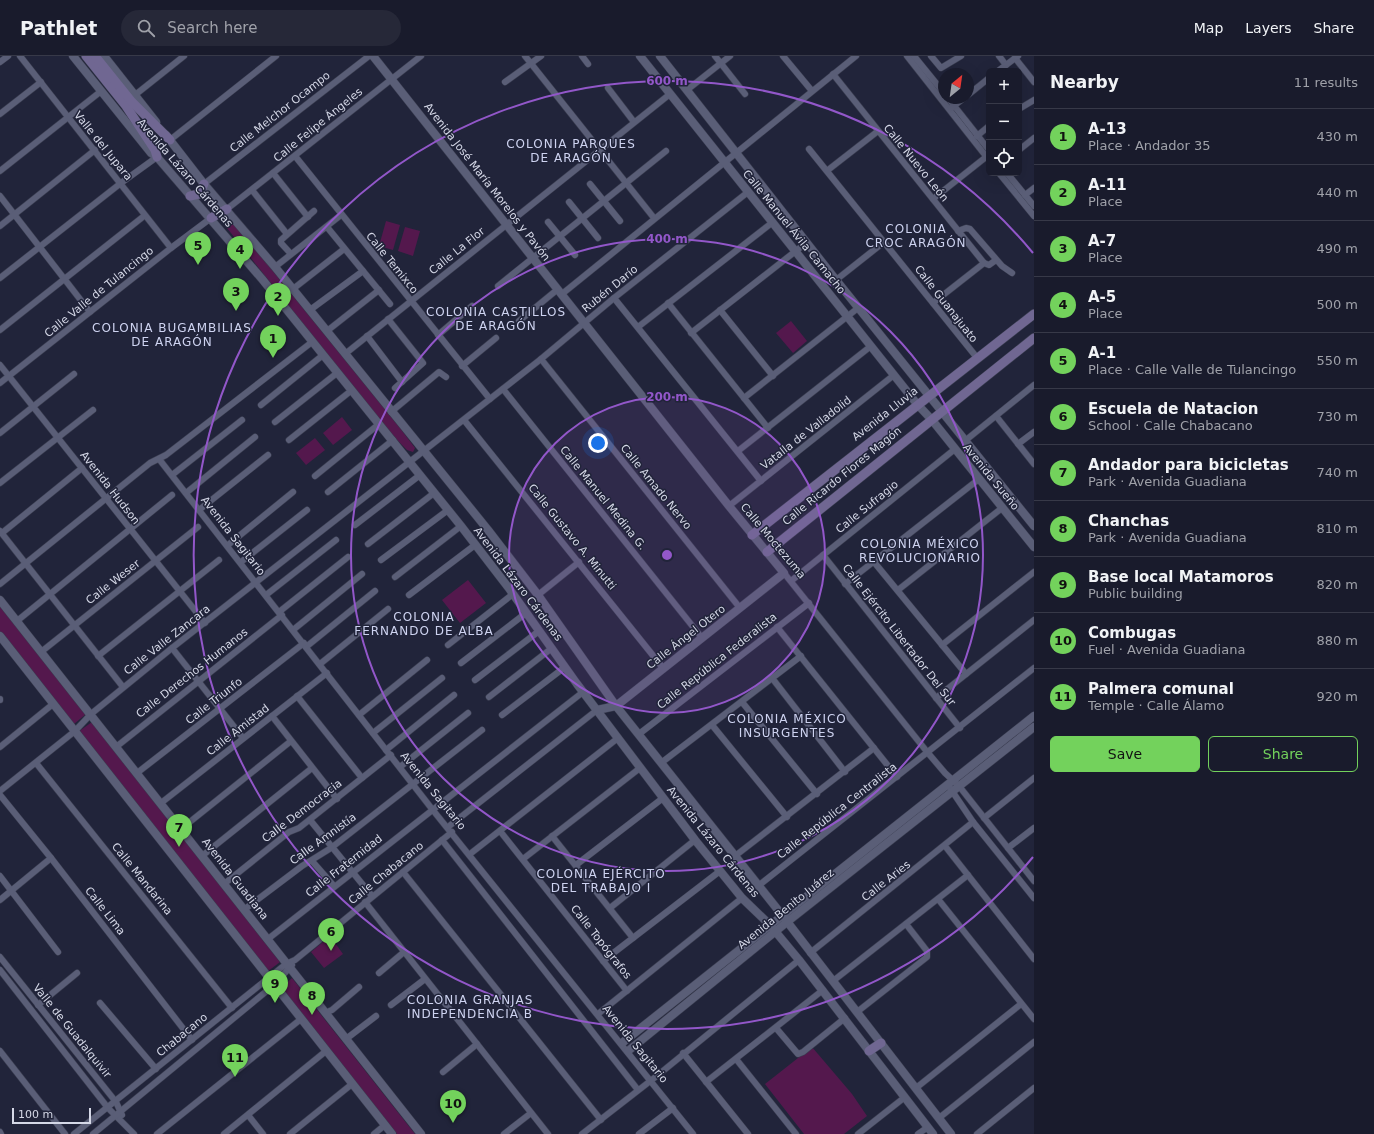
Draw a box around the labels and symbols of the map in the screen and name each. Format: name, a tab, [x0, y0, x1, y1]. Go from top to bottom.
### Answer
north arrow	[938, 68, 974, 104]
street label: Calle Melchor Ocampo	[227, 69, 333, 155]
text: 600 m	[646, 74, 688, 88]
street label: Calle Felipe Ángeles	[271, 85, 365, 165]
street label: Avenida José María Morelos y Pavón	[421, 100, 553, 264]
street label: Valle del Jupara	[71, 109, 135, 183]
street label: Avenida Lázaro Cárdenas	[134, 116, 236, 230]
street label: Calle Nuevo León	[881, 122, 951, 204]
district label: COLONIA PARQUES DE ARAGÓN	[506, 137, 636, 165]
street label: Calle Manuel Ávila Camacho	[740, 167, 848, 297]
district label: COLONIA CROC ARAGÓN	[865, 222, 967, 250]
street label: Calle La Flor	[427, 224, 488, 277]
street label: Calle Temixco	[363, 230, 421, 297]
pin: 5	[185, 232, 211, 265]
text: 400 m	[646, 232, 688, 246]
pin: 4	[227, 236, 253, 269]
street label: Calle Valle de Tulancingo	[42, 244, 156, 340]
street label: Rubén Darío	[580, 262, 641, 315]
street label: Calle Guanajuato	[912, 263, 980, 345]
pin: 3	[223, 278, 249, 311]
pin: 2	[265, 283, 291, 316]
district label: COLONIA CASTILLOS DE ARAGÓN	[426, 305, 566, 333]
district label: COLONIA BUGAMBILIAS DE ARAGÓN	[92, 321, 252, 349]
pin: 1	[260, 325, 286, 358]
street label: Avenida Lluvia	[850, 384, 920, 444]
text: 200 m	[646, 390, 688, 404]
street label: Vatalla de Valladolid	[758, 394, 854, 472]
street label: Calle Ricardo Flores Magón	[780, 424, 904, 528]
your location	[588, 433, 608, 453]
street label: Avenida Sueño	[960, 441, 1022, 513]
street label: Calle Amado Nervo	[618, 442, 694, 532]
street label: Calle Manuel Medina G.	[557, 443, 649, 553]
street label: Avenida Hudson	[77, 449, 143, 527]
street label: Calle Sufragio	[833, 478, 901, 536]
street label: Calle Gustavo A. Minutti	[525, 481, 619, 593]
street label: Avenida Sagitario	[198, 494, 268, 578]
street label: Calle Moctezuma	[738, 501, 808, 581]
street label: Avenida Lázaro Cárdenas	[471, 524, 565, 644]
district label: COLONIA MÉXICO REVOLUCIONARIO	[859, 536, 981, 565]
centre of rings	[660, 548, 674, 562]
street label: Calle Weser	[83, 557, 143, 607]
street label: Calle Ejército Libertador Del Sur	[840, 562, 959, 709]
street label: Calle Valle Zancara	[121, 602, 213, 678]
street label: Calle Ángel Otero	[644, 602, 728, 672]
district label: COLONIA FERNANDO DE ALBA	[354, 610, 494, 638]
street label: Calle República Federalista	[655, 610, 779, 712]
street label: Calle Derechos Humanos	[134, 625, 251, 721]
street label: Calle Triunfo	[183, 675, 245, 727]
street label: Calle Amistad	[204, 702, 272, 758]
district label: COLONIA MÉXICO INSURGENTES	[727, 711, 847, 740]
street label: Avenida Sagitario	[398, 749, 469, 833]
street label: Calle República Centralista	[775, 760, 899, 862]
street label: Calle Democracia	[259, 777, 345, 845]
street label: Avenida Lázaro Cárdenas	[664, 784, 762, 900]
street label: Calle Amnistía	[287, 811, 359, 867]
pin: 7	[166, 814, 192, 847]
street label: Calle Fraternidad	[303, 832, 385, 900]
street label: Avenida Guadiana	[199, 836, 271, 922]
street label: Calle Chabacano	[346, 839, 426, 907]
street label: Calle Mandarina	[109, 840, 175, 918]
street label: Calle Aries	[859, 858, 913, 904]
district label: COLONIA EJÉRCITO DEL TRABAJO I	[536, 866, 666, 895]
street label: Avenida Benito Juárez	[735, 866, 837, 952]
street label: Calle Lima	[82, 884, 128, 938]
street label: Calle Topógrafos	[568, 902, 634, 982]
pin: 6	[318, 918, 344, 951]
pin: 9	[262, 970, 288, 1003]
street label: Valle de Guadalquivir	[30, 981, 114, 1081]
pin: 8	[299, 982, 325, 1015]
district label: COLONIA GRANJAS INDEPENDENCIA B	[407, 993, 533, 1021]
street label: Avenida Sagitario	[600, 1002, 671, 1086]
street label: Chabacano	[154, 1010, 210, 1059]
pin: 11	[222, 1044, 248, 1077]
pin: 10	[440, 1090, 466, 1123]
scale bar	[12, 1106, 91, 1125]

